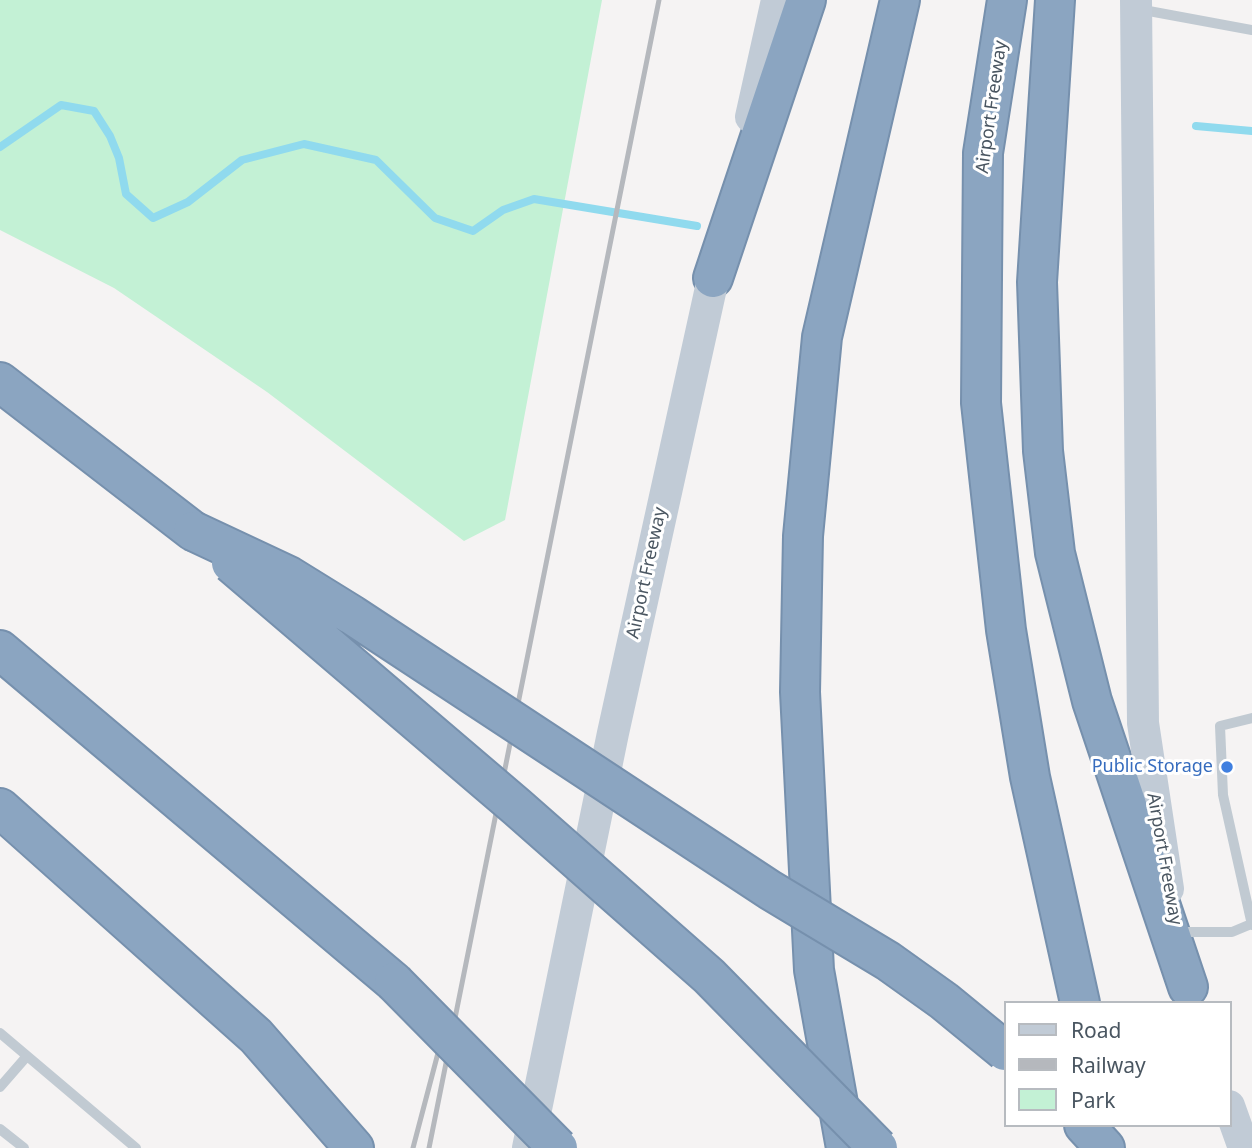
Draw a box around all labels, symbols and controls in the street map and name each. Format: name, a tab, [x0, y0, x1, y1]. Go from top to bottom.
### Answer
street label: Airport Freeway	[972, 39, 1012, 175]
street label: Airport Freeway	[623, 505, 671, 641]
place label: Public Storage	[1092, 756, 1213, 778]
marker: Public Storage	[1219, 759, 1235, 775]
street label: Airport Freeway	[1142, 791, 1186, 927]
legend	[1004, 1001, 1231, 1127]
text: Road	[1071, 1016, 1121, 1044]
text: Railway	[1071, 1051, 1146, 1079]
text: Park	[1071, 1086, 1115, 1114]

